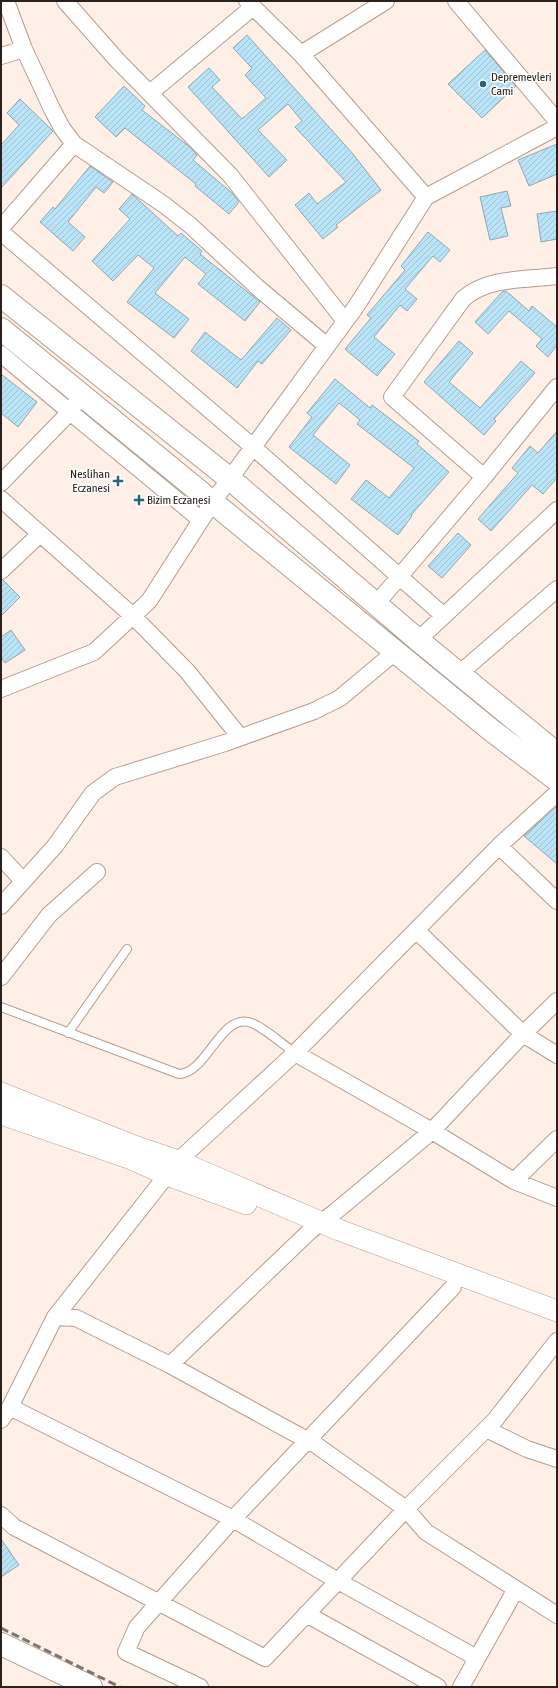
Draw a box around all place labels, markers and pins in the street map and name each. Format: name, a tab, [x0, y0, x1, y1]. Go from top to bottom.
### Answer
place label: Depremevleri Cami	[491, 70, 552, 98]
marker: Depremevleri Cami	[478, 79, 488, 89]
place label: Neslihan Eczanesi	[70, 467, 110, 495]
marker: Neslihan Eczanesi	[113, 476, 123, 486]
place label: Bizim Eczanesi	[147, 493, 211, 507]
marker: Bizim Eczanesi	[134, 495, 144, 505]

